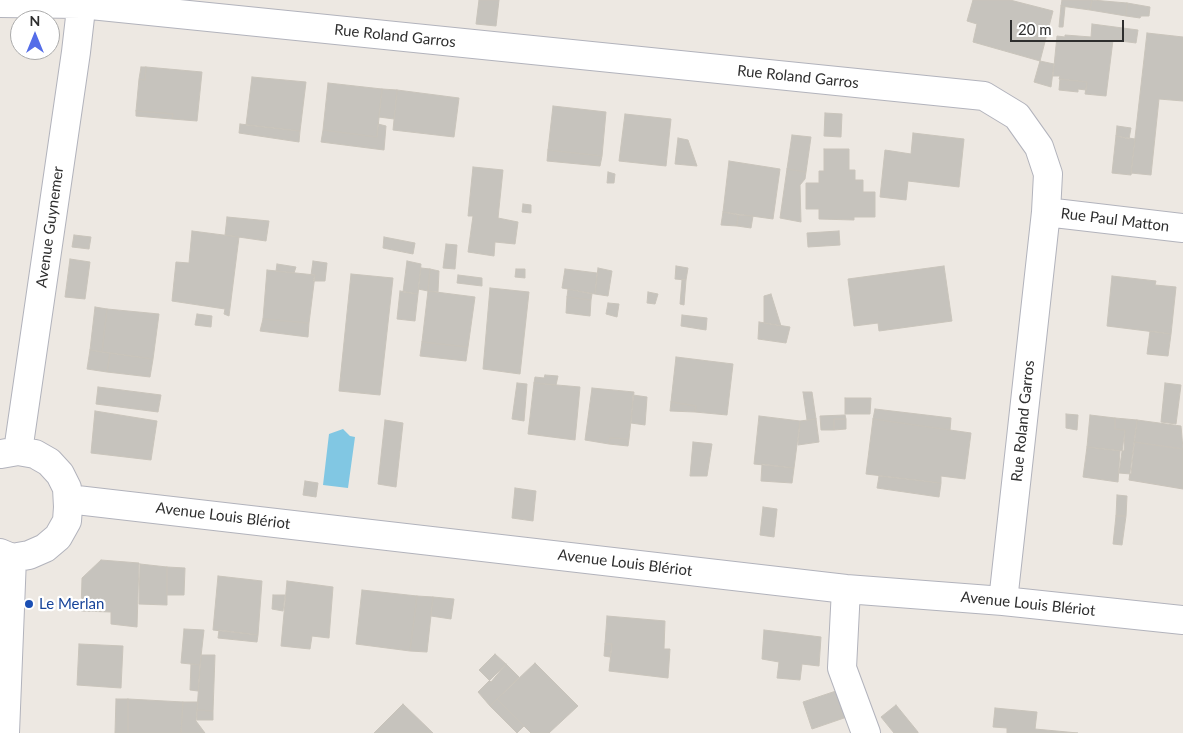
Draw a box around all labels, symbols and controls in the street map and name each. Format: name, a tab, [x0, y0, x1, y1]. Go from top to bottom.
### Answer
north arrow	[10, 10, 60, 60]
scale bar	[1013, 10, 1127, 42]
text: N	[30, 12, 40, 29]
text: 20 m	[1018, 20, 1052, 38]
street label: Rue Roland Garros	[333, 21, 457, 51]
street label: Rue Roland Garros	[736, 62, 860, 92]
street label: Avenue Guynemer	[33, 165, 67, 289]
street label: Rue Paul Matton	[1060, 204, 1170, 236]
street label: Rue Roland Garros	[1008, 359, 1038, 483]
street label: Avenue Louis Blériot	[155, 499, 291, 533]
street label: Avenue Louis Blériot	[557, 546, 693, 580]
street label: Avenue Louis Blériot	[960, 588, 1096, 620]
place label: Le Merlan	[39, 595, 104, 613]
marker: Le Merlan	[23, 598, 35, 610]

